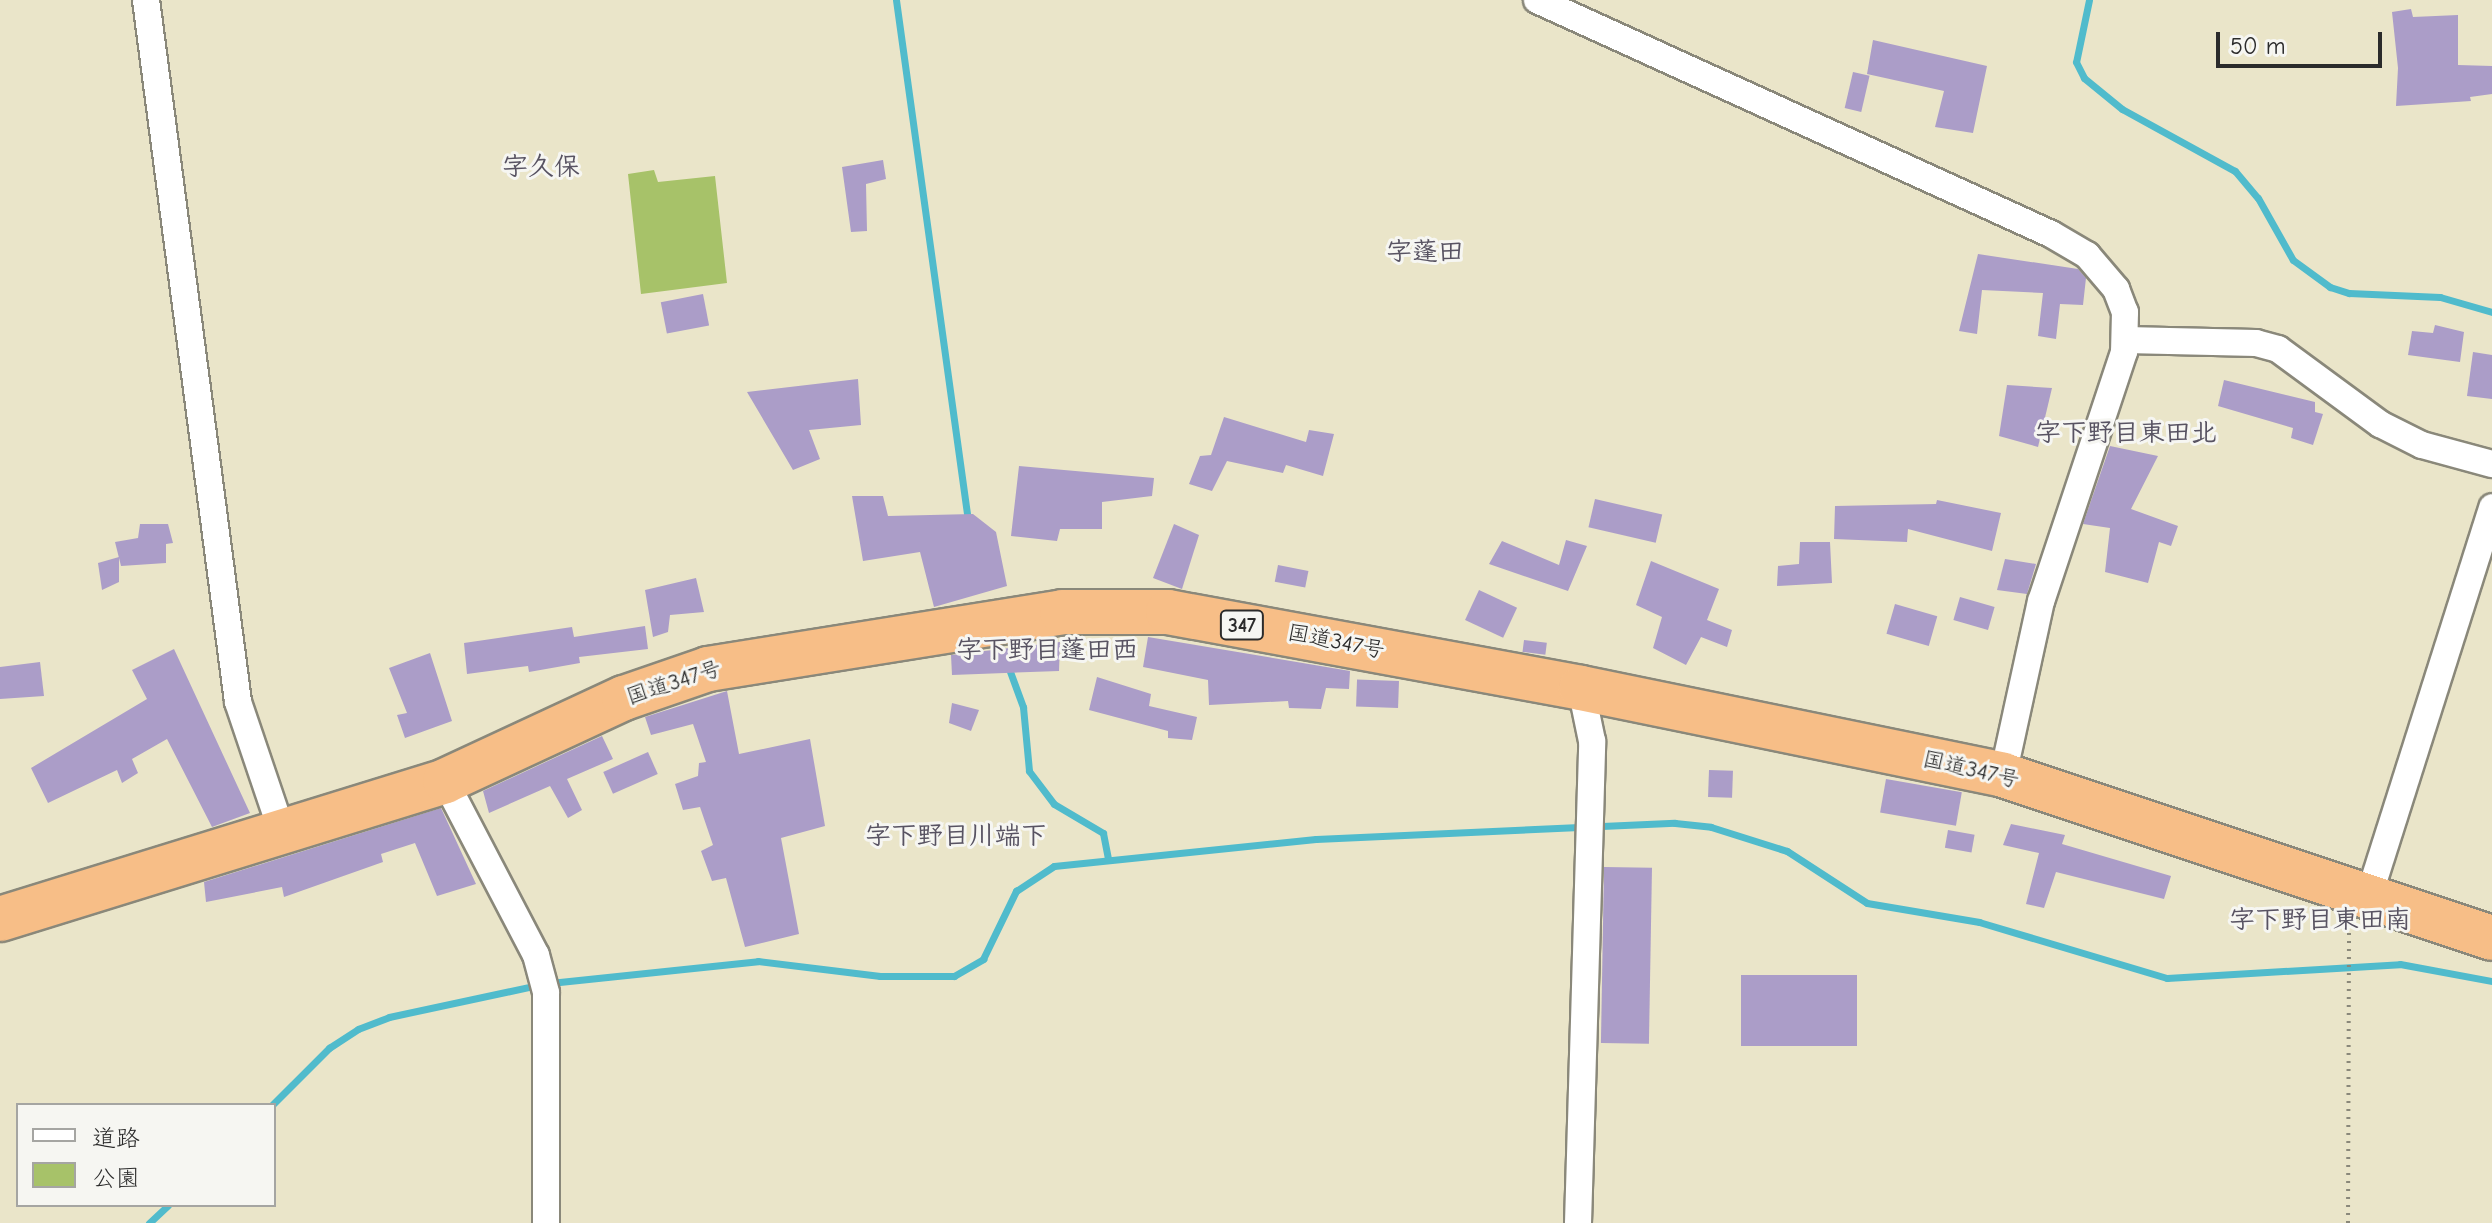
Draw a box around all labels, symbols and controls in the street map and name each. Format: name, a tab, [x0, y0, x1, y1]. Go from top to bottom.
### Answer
scale bar	[2220, 16, 2386, 66]
text: 50 m	[2230, 32, 2286, 60]
district label: 字久保	[502, 152, 580, 184]
district label: 字蓬田	[1386, 237, 1464, 269]
district label: 字下野目東田北	[2035, 418, 2217, 450]
road number: 347	[1218, 609, 1266, 641]
street label: 国道347号	[1285, 620, 1387, 664]
district label: 字下野目蓬田西	[956, 635, 1138, 667]
street label: 国道347号	[623, 655, 725, 711]
street label: 国道347号	[1920, 746, 2022, 794]
district label: 字下野目川端下	[865, 821, 1047, 853]
district label: 字下野目東田南	[2229, 905, 2411, 937]
legend	[16, 1103, 276, 1207]
text: 道路	[92, 1124, 140, 1152]
text: 公園	[92, 1164, 140, 1192]

